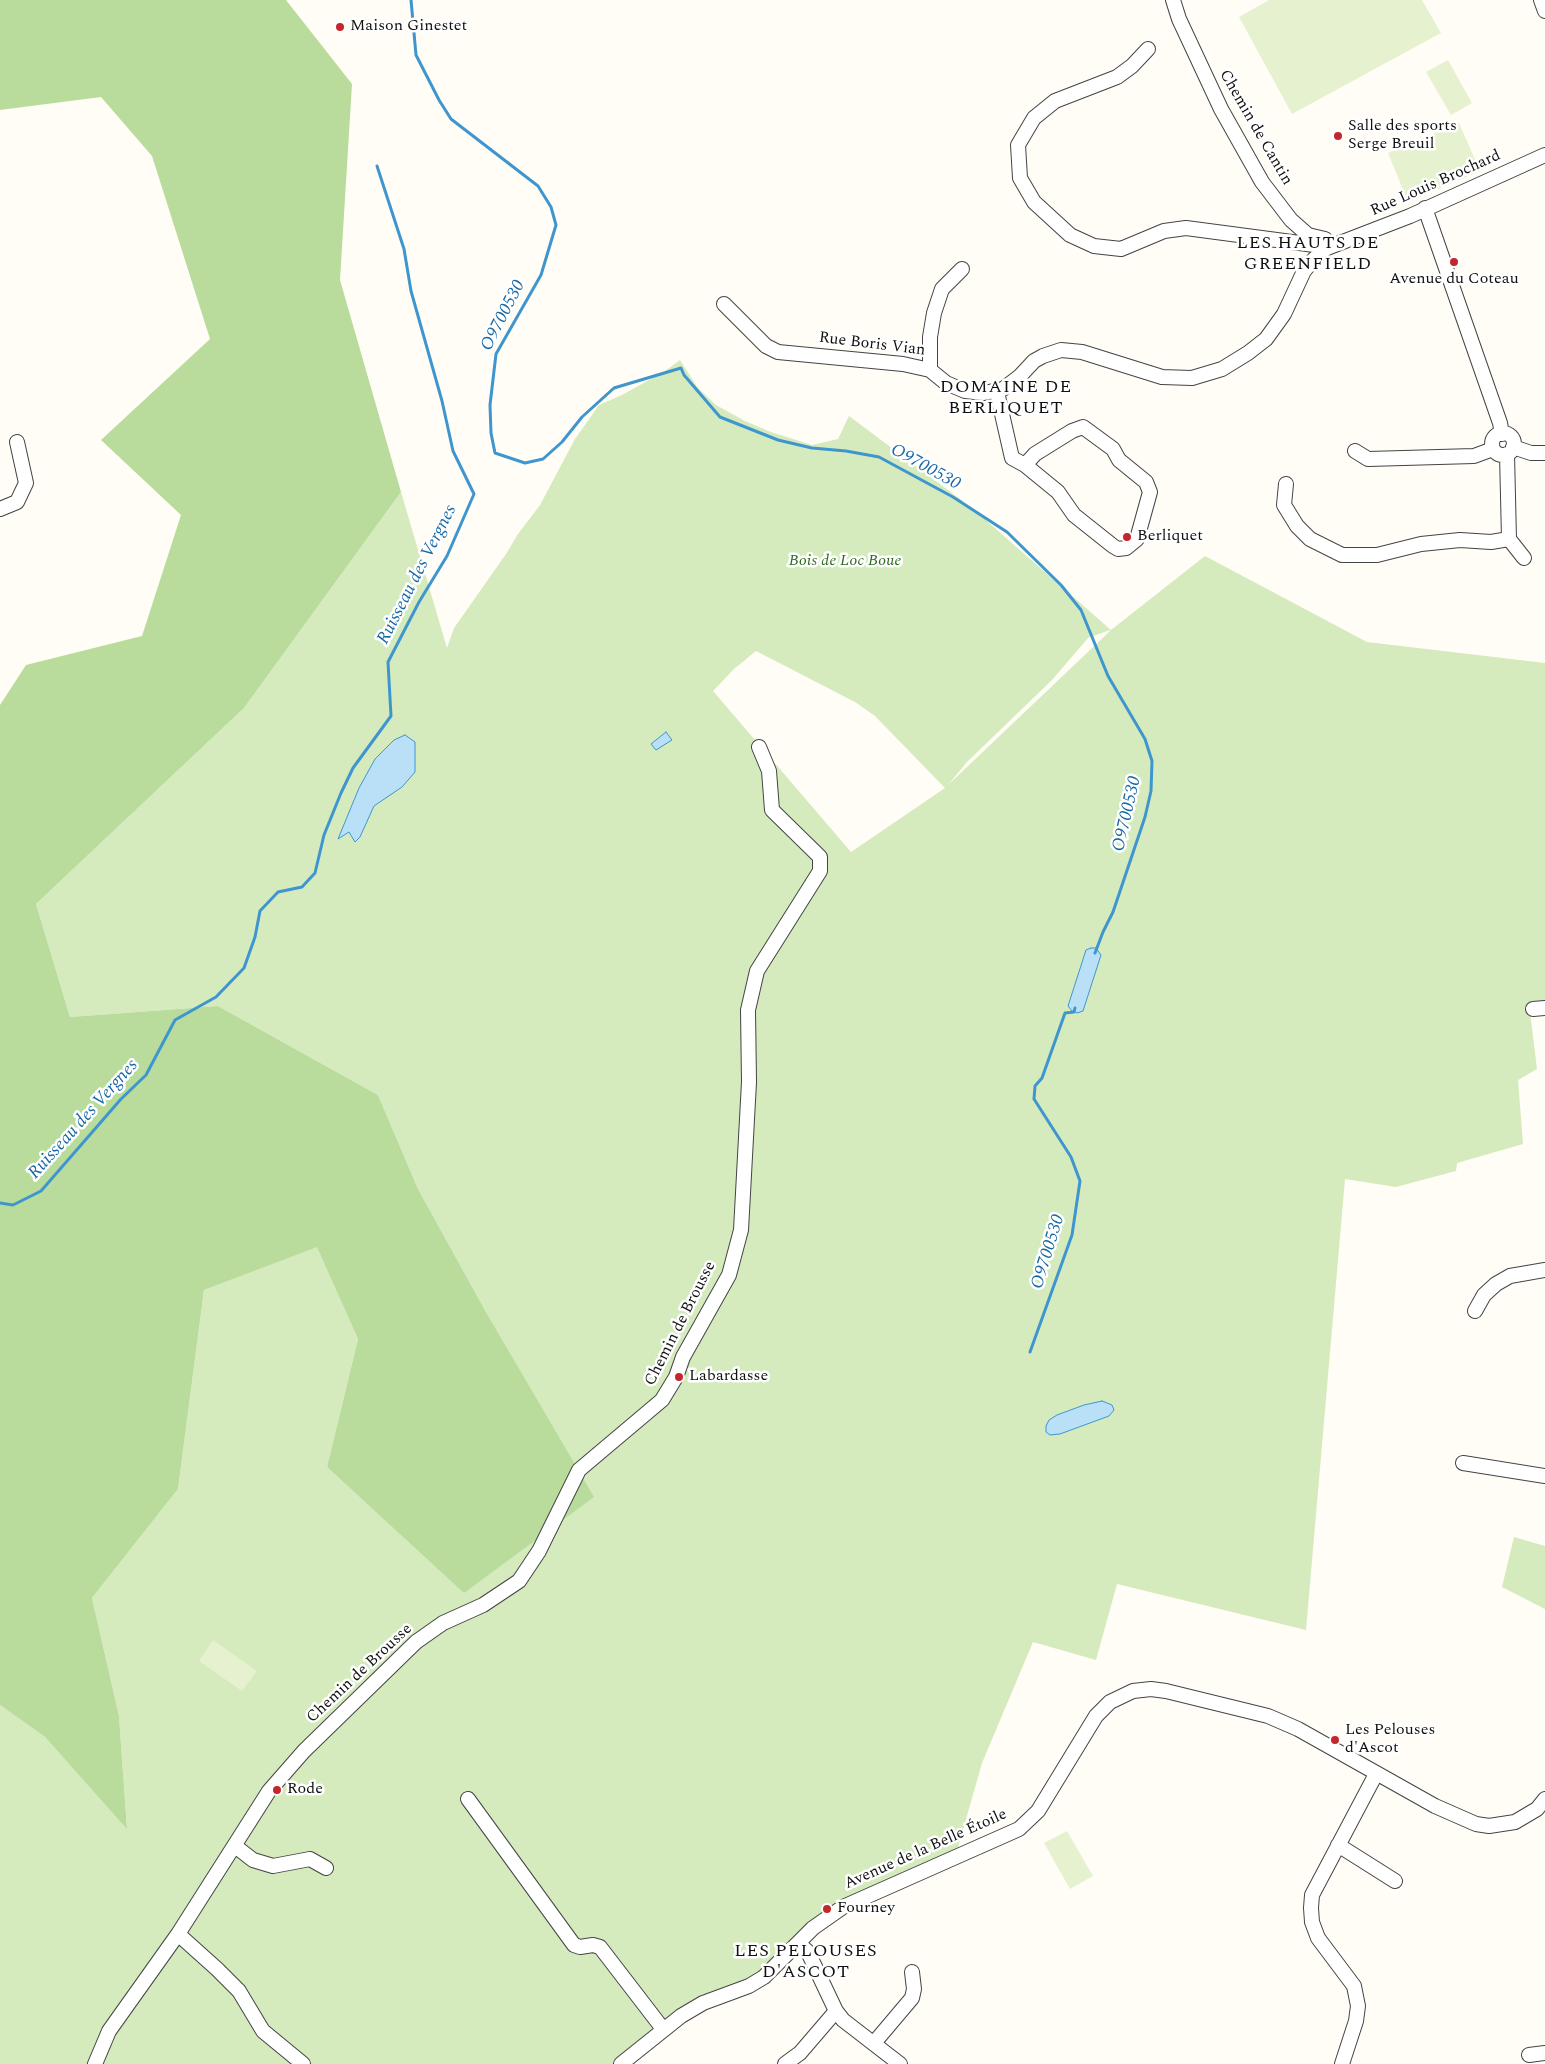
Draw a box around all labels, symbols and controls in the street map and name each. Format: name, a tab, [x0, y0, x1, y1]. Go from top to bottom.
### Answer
place label: Maison Ginestet	[350, 17, 467, 37]
marker: Maison Ginestet	[334, 21, 346, 33]
street label: Chemin de Cantin	[1214, 67, 1296, 189]
place label: Salle des sports Serge Breuil	[1348, 117, 1457, 155]
marker: Salle des sports Serge Breuil	[1332, 130, 1344, 142]
street label: Rue Louis Brochard	[1368, 147, 1504, 221]
district label: LES HAUTS DE GREENFIELD	[1235, 233, 1381, 276]
marker: Avenue du Coteau	[1448, 256, 1460, 268]
place label: Avenue du Coteau	[1389, 270, 1519, 290]
water label: O9700530	[477, 277, 531, 355]
street label: Rue Boris Vian	[818, 329, 926, 361]
district label: DOMAINE DE BERLIQUET	[939, 377, 1073, 419]
water label: O9700530	[886, 440, 964, 496]
water label: Ruisseau des Vergnes	[374, 502, 462, 648]
place label: Berliquet	[1137, 527, 1203, 547]
marker: Berliquet	[1121, 531, 1133, 543]
park label: Bois de Loc Boue	[789, 552, 901, 572]
water label: O9700530	[1109, 774, 1147, 854]
water label: Ruisseau des Vergnes	[25, 1056, 143, 1184]
water label: O9700530	[1027, 1212, 1071, 1292]
street label: Chemin de Brousse	[641, 1258, 721, 1390]
place label: Labardasse	[689, 1367, 768, 1387]
marker: Labardasse	[673, 1371, 685, 1383]
street label: Chemin de Brousse	[303, 1620, 417, 1728]
place label: Les Pelouses d'Ascot	[1345, 1721, 1435, 1759]
marker: Les Pelouses d'Ascot	[1329, 1734, 1341, 1746]
place label: Rode	[287, 1780, 323, 1800]
marker: Rode	[271, 1784, 283, 1796]
street label: Avenue de la Belle Étoile	[842, 1805, 1010, 1895]
place label: Fourney	[837, 1899, 895, 1919]
marker: Fourney	[821, 1903, 833, 1915]
district label: LES PELOUSES D'ASCOT	[733, 1941, 879, 1984]

